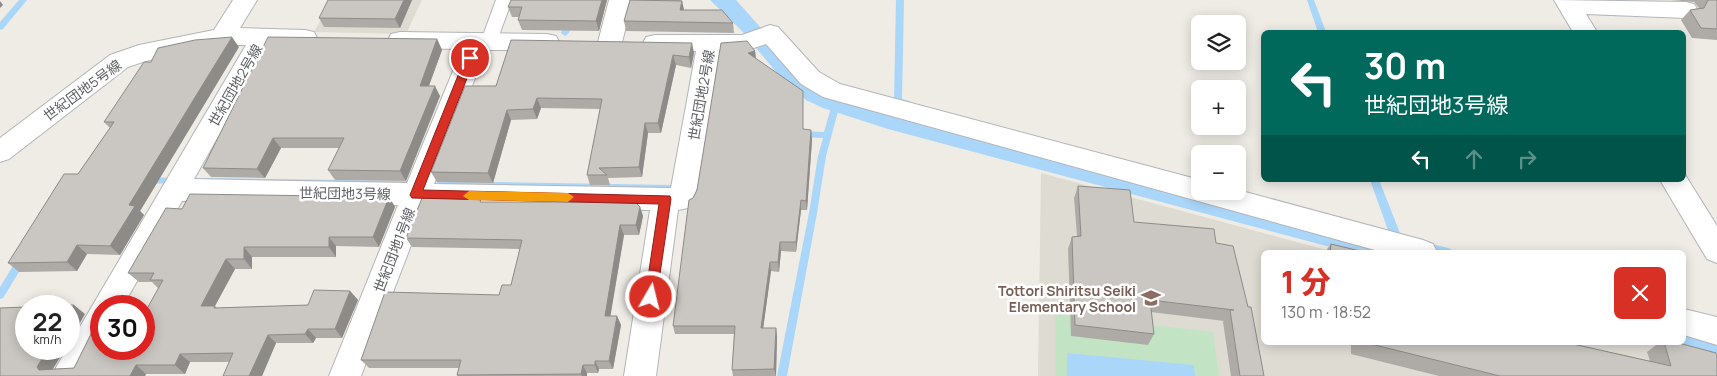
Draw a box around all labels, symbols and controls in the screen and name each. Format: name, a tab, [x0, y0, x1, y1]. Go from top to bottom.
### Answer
map controls	[1191, 15, 1246, 200]
button: layers	[1191, 15, 1246, 70]
pin	[449, 37, 491, 79]
street label: 世紀団地2号線	[204, 40, 266, 130]
text: 30 m	[1364, 42, 1446, 90]
icon: arrive	[456, 44, 484, 72]
street label: 世紀団地2号線	[684, 48, 718, 142]
icon: left	[1281, 50, 1346, 115]
street label: 世紀団地5号線	[39, 55, 125, 125]
button: +	[1191, 80, 1246, 135]
text: 世紀団地3号線	[1364, 90, 1508, 120]
button: −	[1191, 145, 1246, 200]
icon: left	[1407, 145, 1435, 173]
icon: ahead	[1460, 145, 1488, 173]
icon: right	[1513, 145, 1541, 173]
street label: 世紀団地3号線	[299, 183, 391, 203]
street label: 世紀団地1号線	[369, 205, 419, 295]
text: 1 分	[1281, 261, 1331, 302]
button: close	[1614, 267, 1666, 319]
position arrow	[624, 270, 676, 322]
place label: Tottori Shiritsu Seiki Elementary School	[998, 281, 1136, 316]
school or university icon: Tottori Shiritsu Seiki Elementary School	[1140, 287, 1162, 309]
speed limit sign: 30	[90, 295, 155, 360]
text: 130 m · 18:52	[1281, 301, 1371, 323]
text: 22	[33, 304, 62, 339]
text: km/h	[34, 331, 61, 348]

